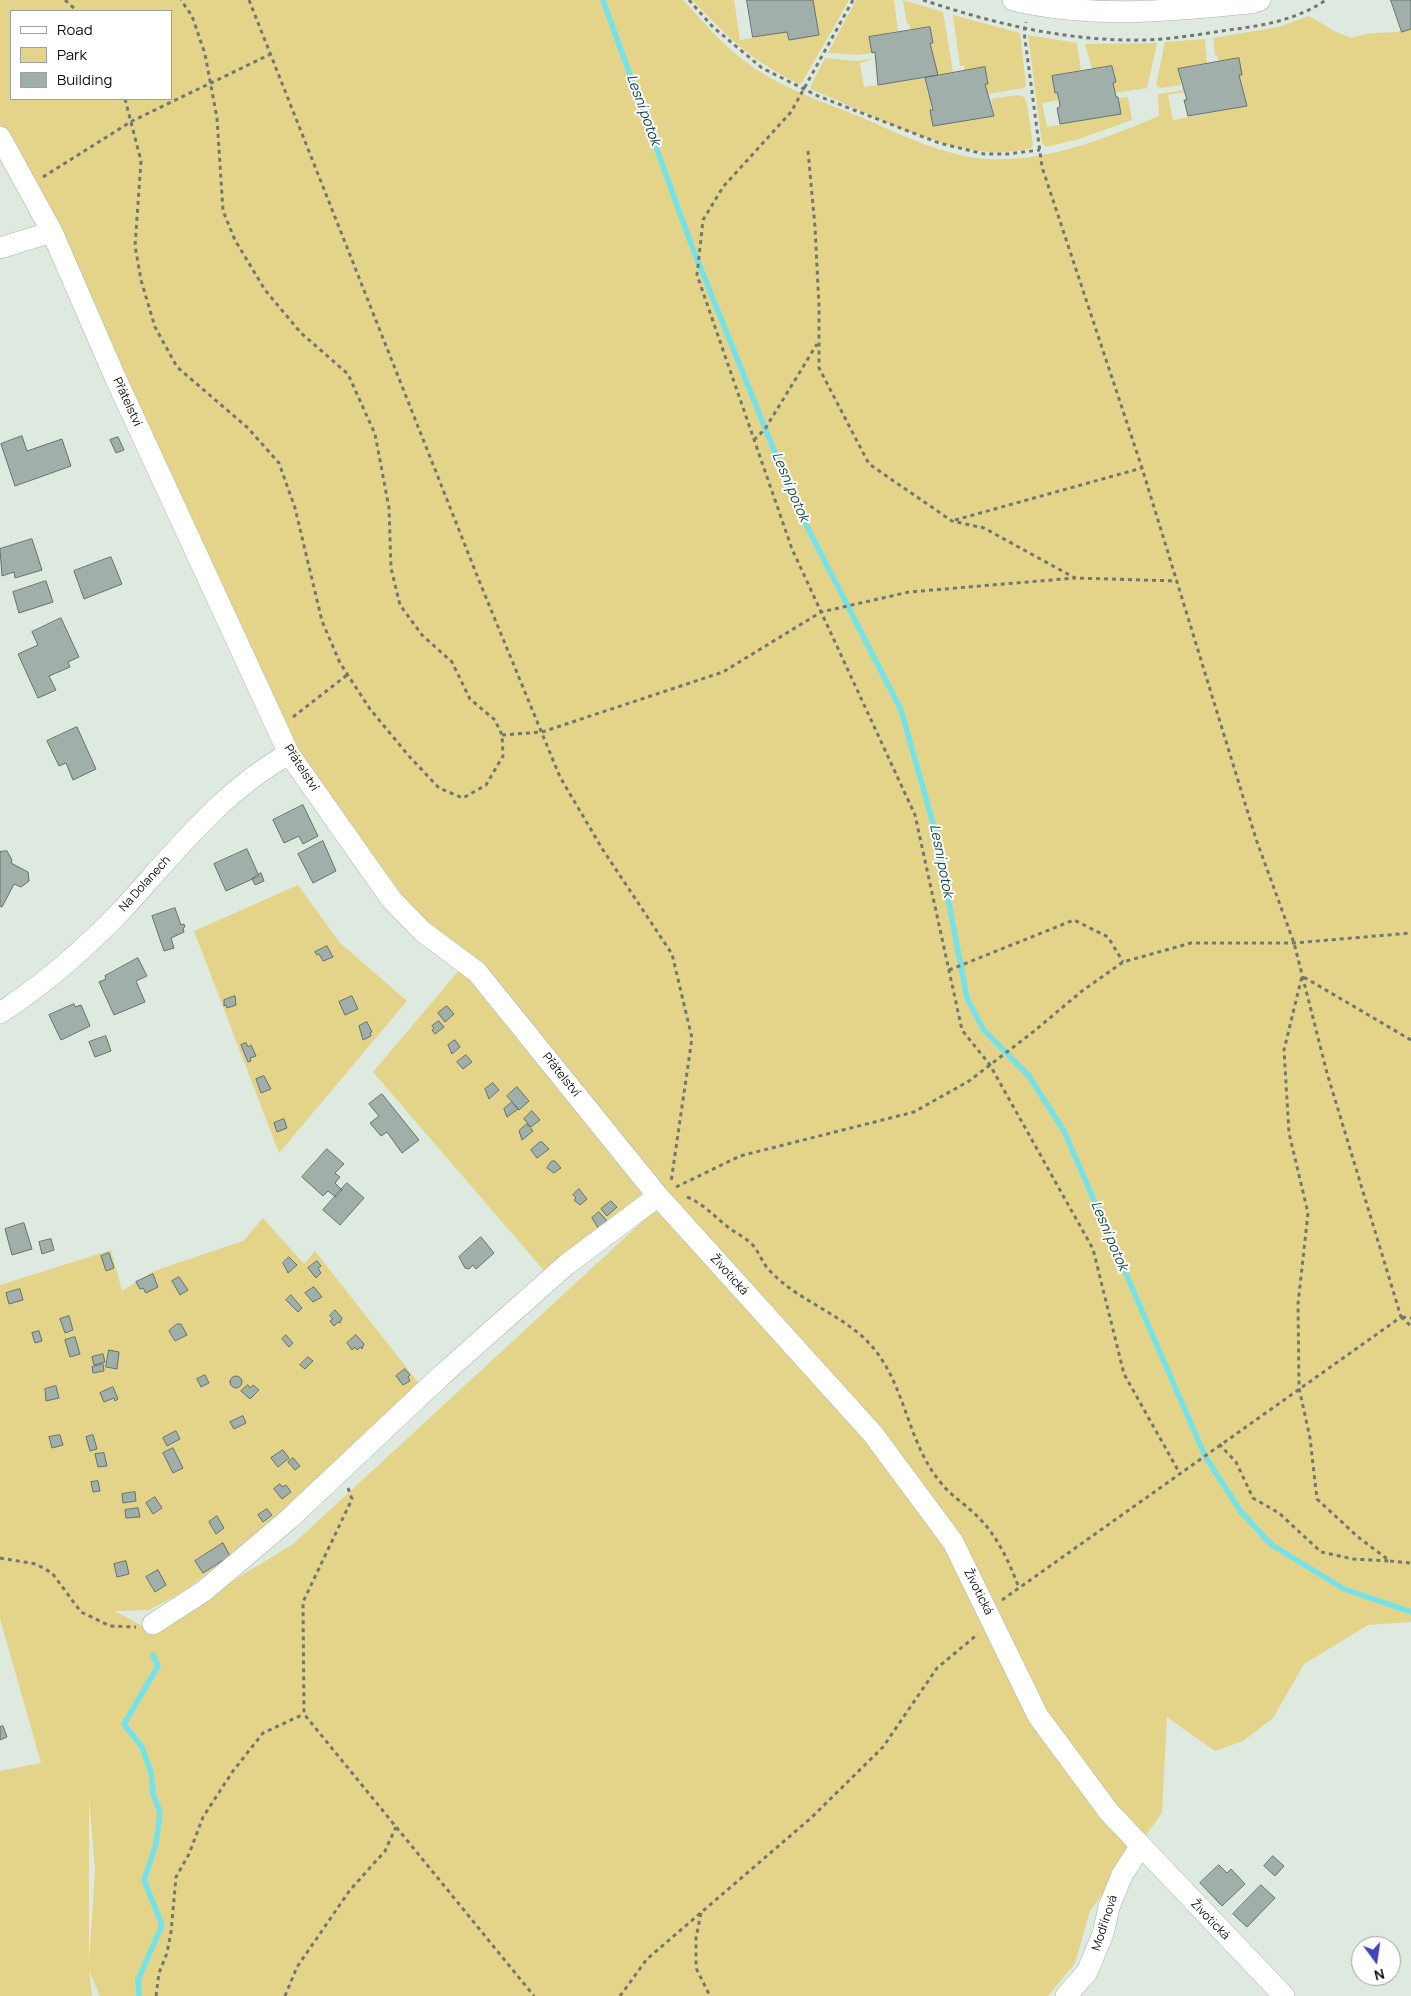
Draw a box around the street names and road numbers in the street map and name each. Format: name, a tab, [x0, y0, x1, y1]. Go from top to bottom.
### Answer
street label: Přátelství	[109, 375, 145, 429]
street label: Přátelství	[281, 742, 321, 794]
street label: Na Dolanech	[116, 853, 174, 915]
street label: Přátelství	[539, 1050, 583, 1100]
street label: Životická	[707, 1252, 751, 1298]
street label: Životická	[960, 1566, 996, 1618]
street label: Modřínová	[1089, 1893, 1121, 1953]
street label: Životická	[1187, 1897, 1233, 1943]

